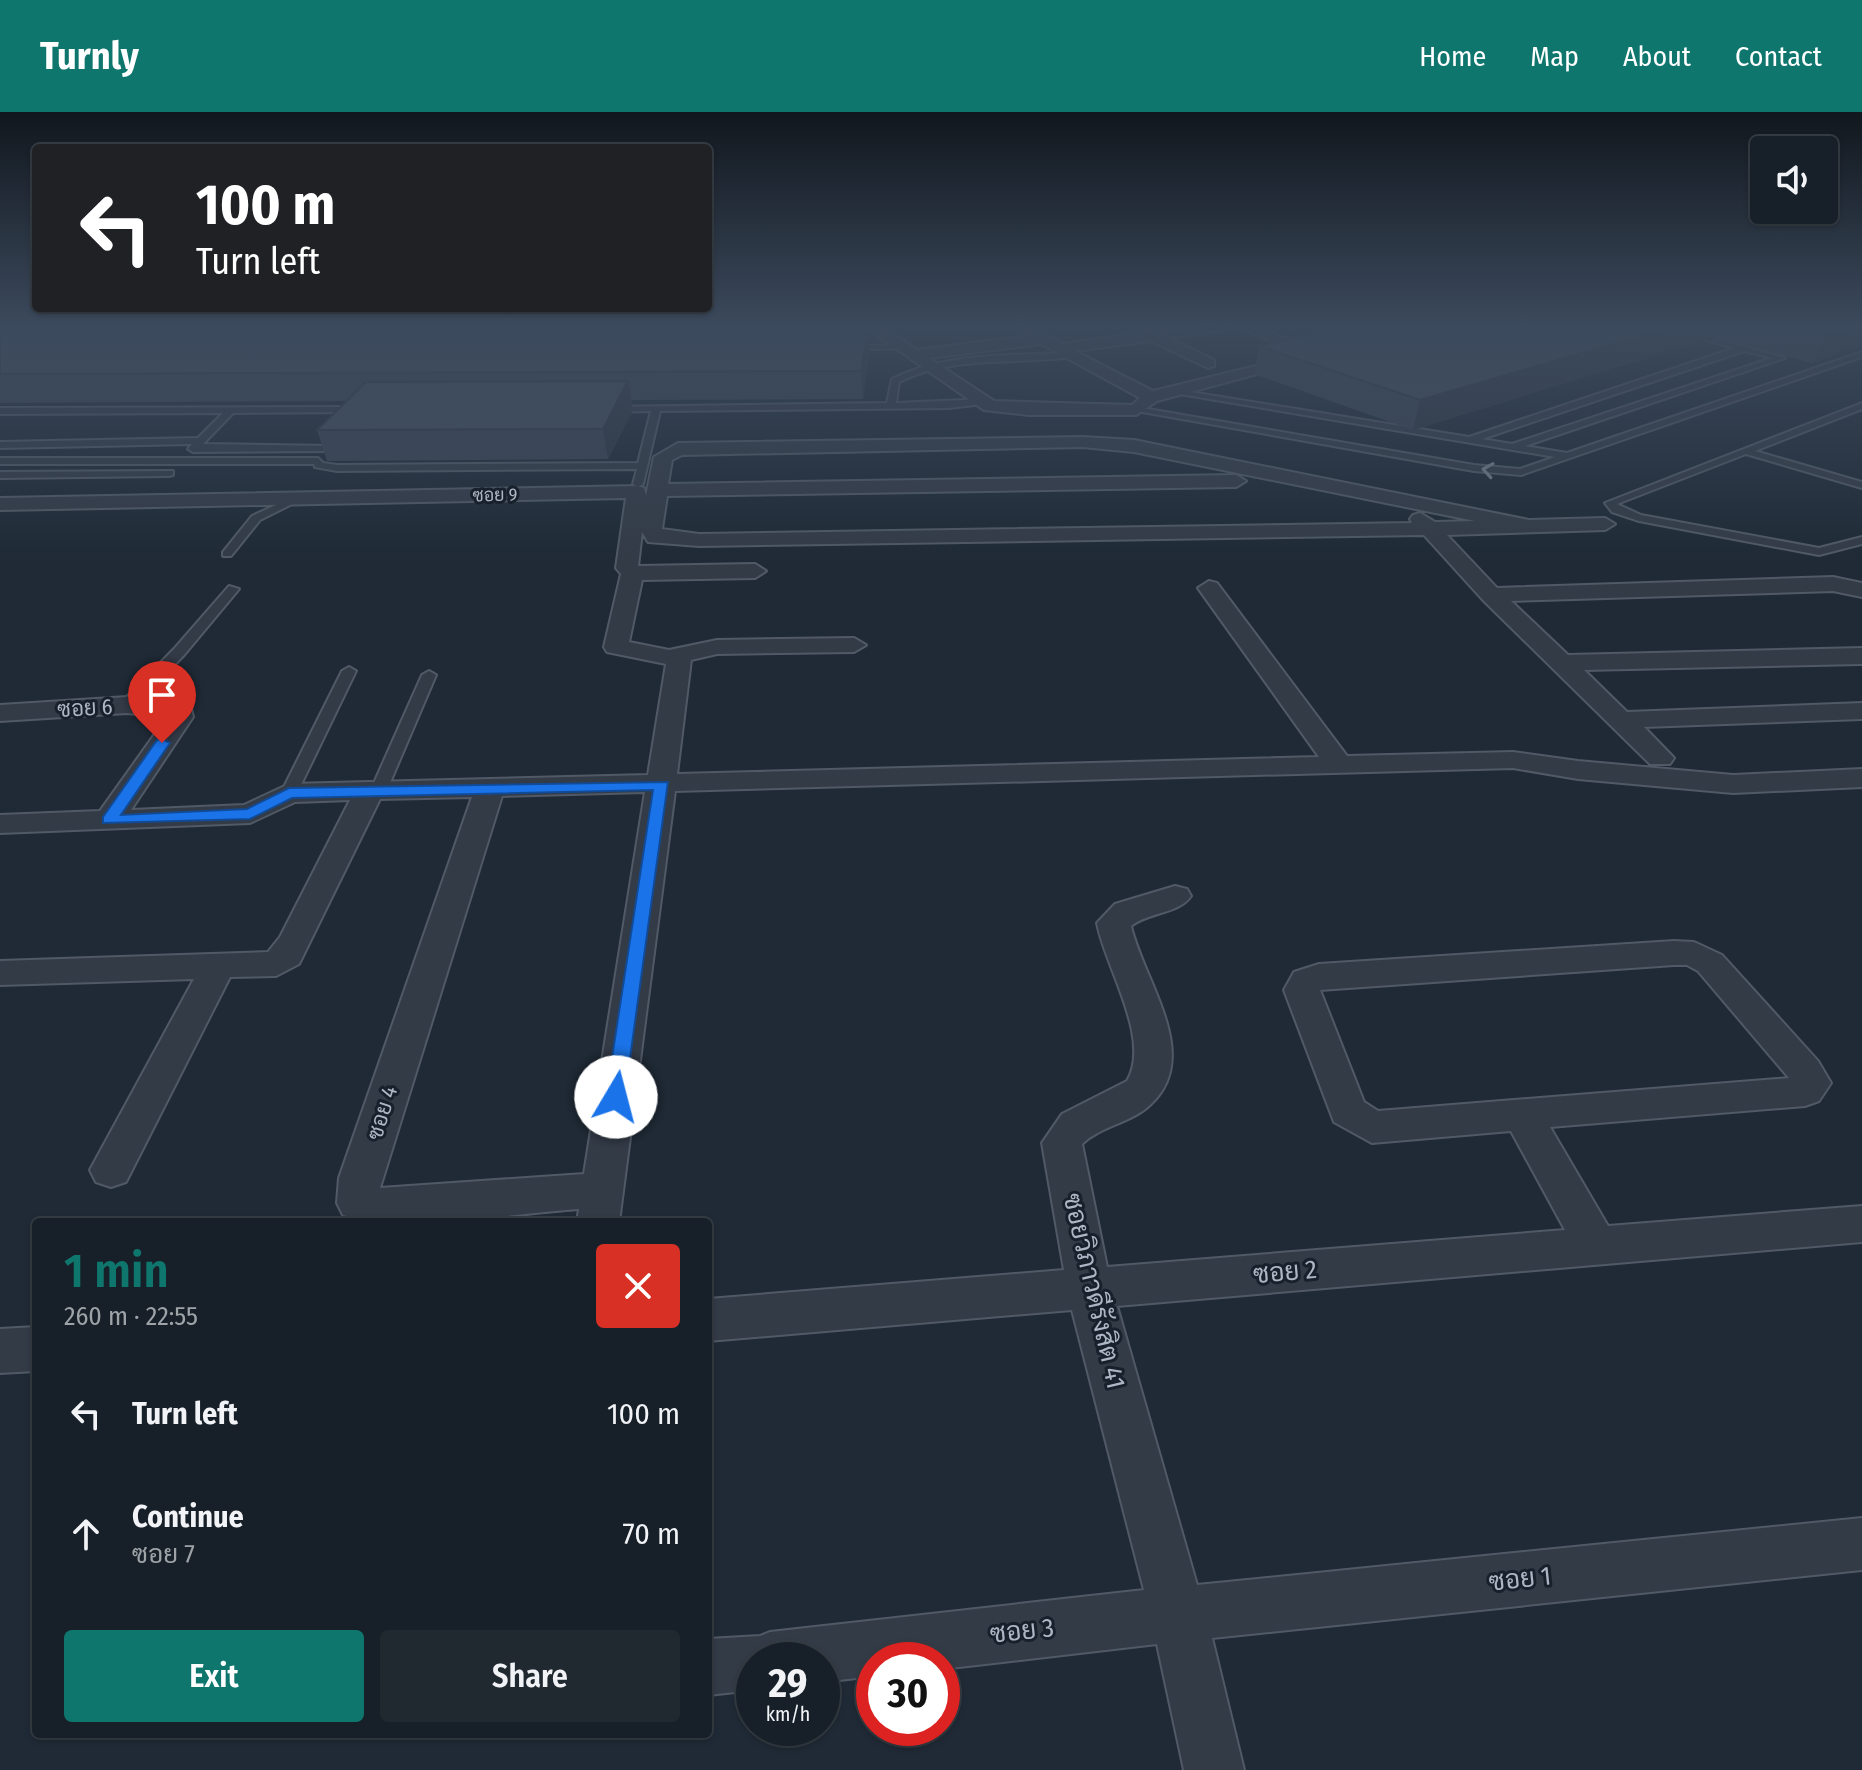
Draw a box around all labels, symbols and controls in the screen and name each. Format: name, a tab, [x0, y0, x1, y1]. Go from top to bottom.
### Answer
text: Turnly	[40, 33, 139, 79]
text: Home	[1419, 40, 1486, 73]
text: Map	[1530, 40, 1579, 73]
text: About	[1623, 40, 1691, 73]
text: Contact	[1735, 40, 1822, 73]
map controls	[1750, 136, 1838, 224]
button: sound	[1750, 136, 1838, 224]
text: 100 m	[196, 172, 335, 239]
icon: left	[64, 176, 168, 280]
text: Turn left	[196, 240, 320, 284]
one-way arrow	[1481, 463, 1495, 480]
street label: ซอย 9	[472, 484, 518, 506]
pin	[128, 661, 196, 743]
icon: arrive	[140, 673, 184, 717]
street label: ซอย 6	[57, 693, 113, 723]
position arrow	[574, 1055, 658, 1139]
street label: ซอย 4	[361, 1082, 403, 1143]
street label: ซอยวิภาวดีรังสิต 41	[1056, 1190, 1133, 1392]
text: 1 min	[64, 1242, 169, 1300]
button: close	[596, 1244, 680, 1328]
street label: ซอย 2	[1252, 1254, 1318, 1290]
text: 260 m · 22:55	[64, 1301, 198, 1332]
icon: left	[64, 1392, 108, 1436]
text: Turn left	[132, 1396, 238, 1432]
text: 100 m	[607, 1396, 680, 1432]
text: Continue	[132, 1499, 244, 1535]
icon: ahead	[64, 1512, 108, 1556]
text: 70 m	[622, 1516, 680, 1552]
text: ซอย 7	[132, 1539, 195, 1570]
street label: ซอย 1	[1487, 1560, 1553, 1598]
street label: ซอย 3	[989, 1612, 1055, 1650]
button: Exit	[64, 1630, 364, 1722]
button: Share	[380, 1630, 680, 1722]
speed limit sign: 30	[856, 1642, 960, 1746]
text: 29	[768, 1660, 807, 1708]
text: km/h	[766, 1702, 810, 1726]

